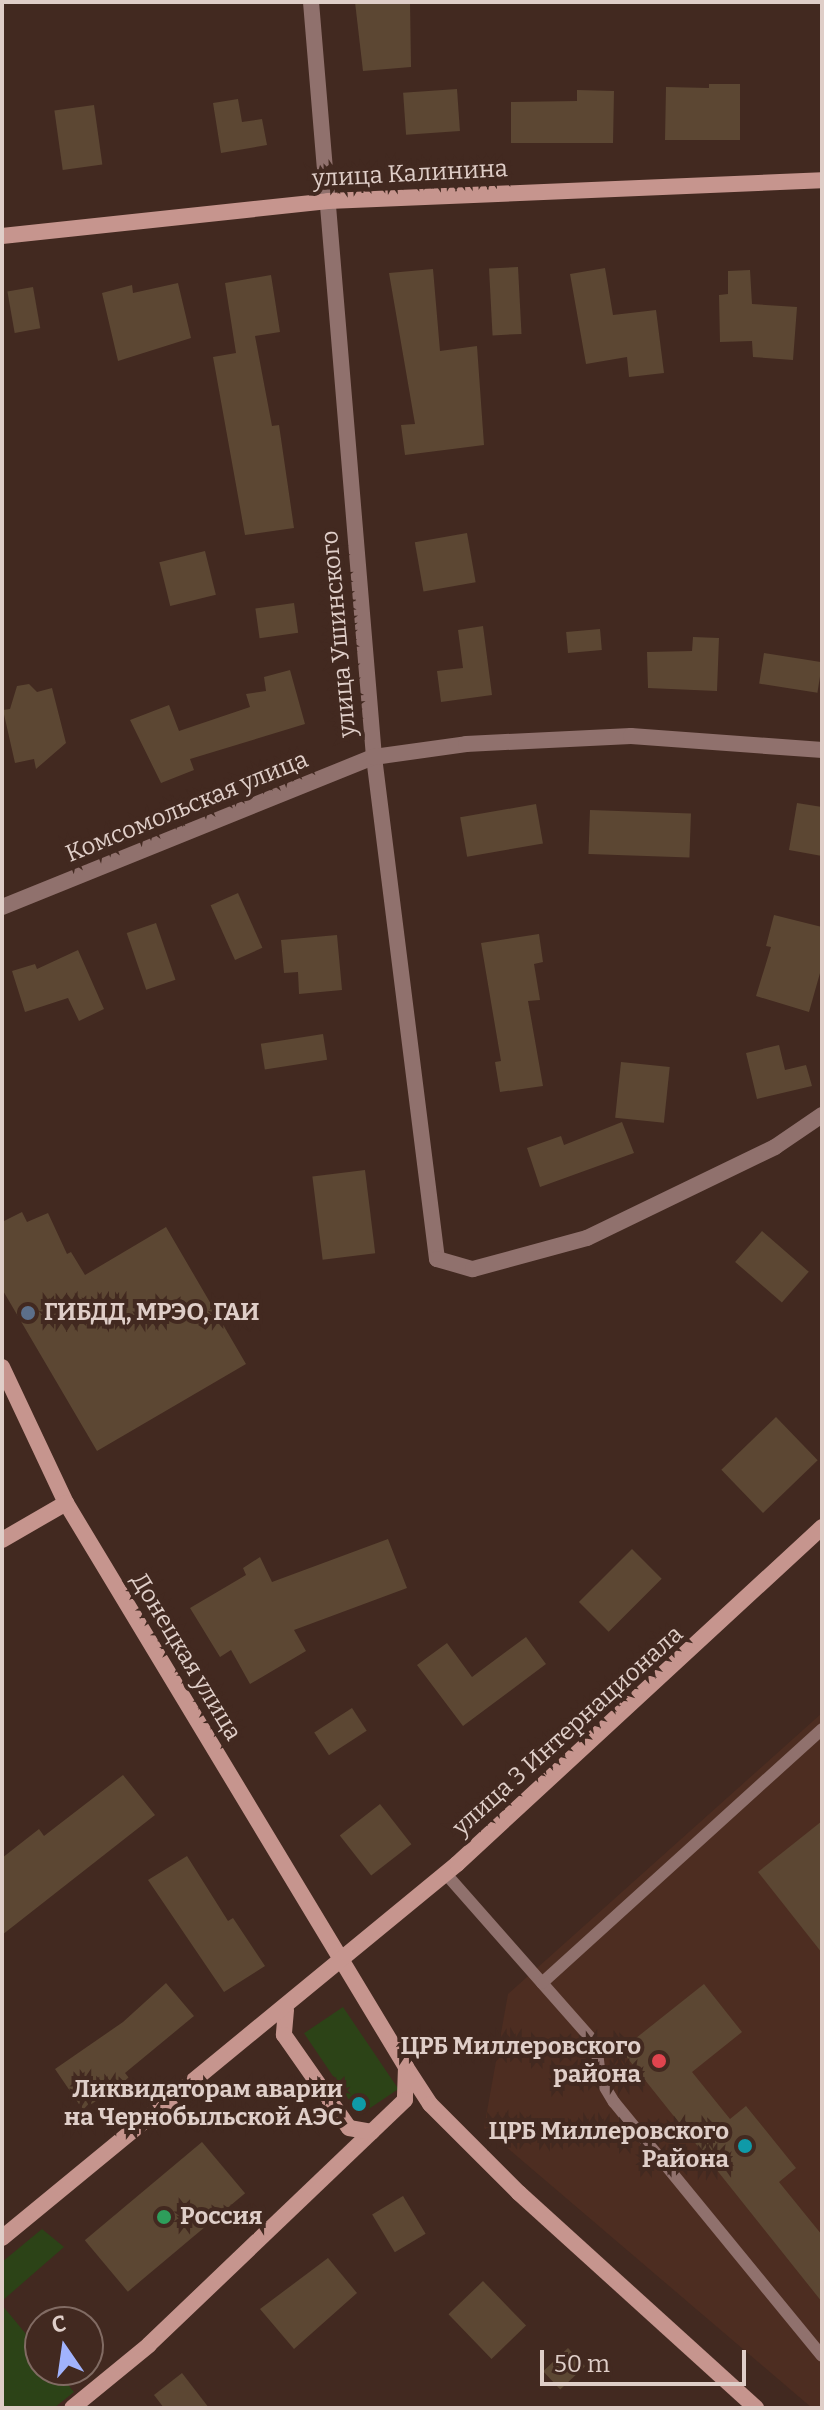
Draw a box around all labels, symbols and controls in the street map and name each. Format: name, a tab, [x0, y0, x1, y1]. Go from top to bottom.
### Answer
street label: улица Калинина	[311, 154, 509, 194]
street label: улица Ушинского	[316, 529, 362, 739]
street label: Комсомольская улица	[62, 745, 312, 869]
place label: ГИБДД, МРЭО, ГАИ	[44, 1299, 260, 1327]
marker: ГИБДД, МРЭО, ГАИ	[19, 1304, 37, 1322]
street label: Донецкая улица	[125, 1568, 247, 1746]
street label: улица 3 Интернационала	[447, 1620, 689, 1842]
place label: ЦРБ Миллеровского района	[400, 2033, 641, 2089]
marker: ЦРБ Миллеровского района	[648, 2050, 670, 2072]
place label: Ликвидаторам аварии на Чернобыльской АЭС	[64, 2076, 343, 2132]
marker: Ликвидаторам аварии на Чернобыльской АЭС	[350, 2095, 368, 2113]
place label: ЦРБ Миллеровского Района	[488, 2118, 729, 2174]
marker: ЦРБ Миллеровского Района	[736, 2137, 754, 2155]
place label: Россия	[180, 2203, 262, 2231]
marker: Россия	[155, 2208, 173, 2226]
north arrow	[24, 2306, 104, 2386]
text: С	[49, 2309, 69, 2339]
scale bar	[544, 2334, 750, 2384]
text: 50 m	[554, 2350, 610, 2378]

